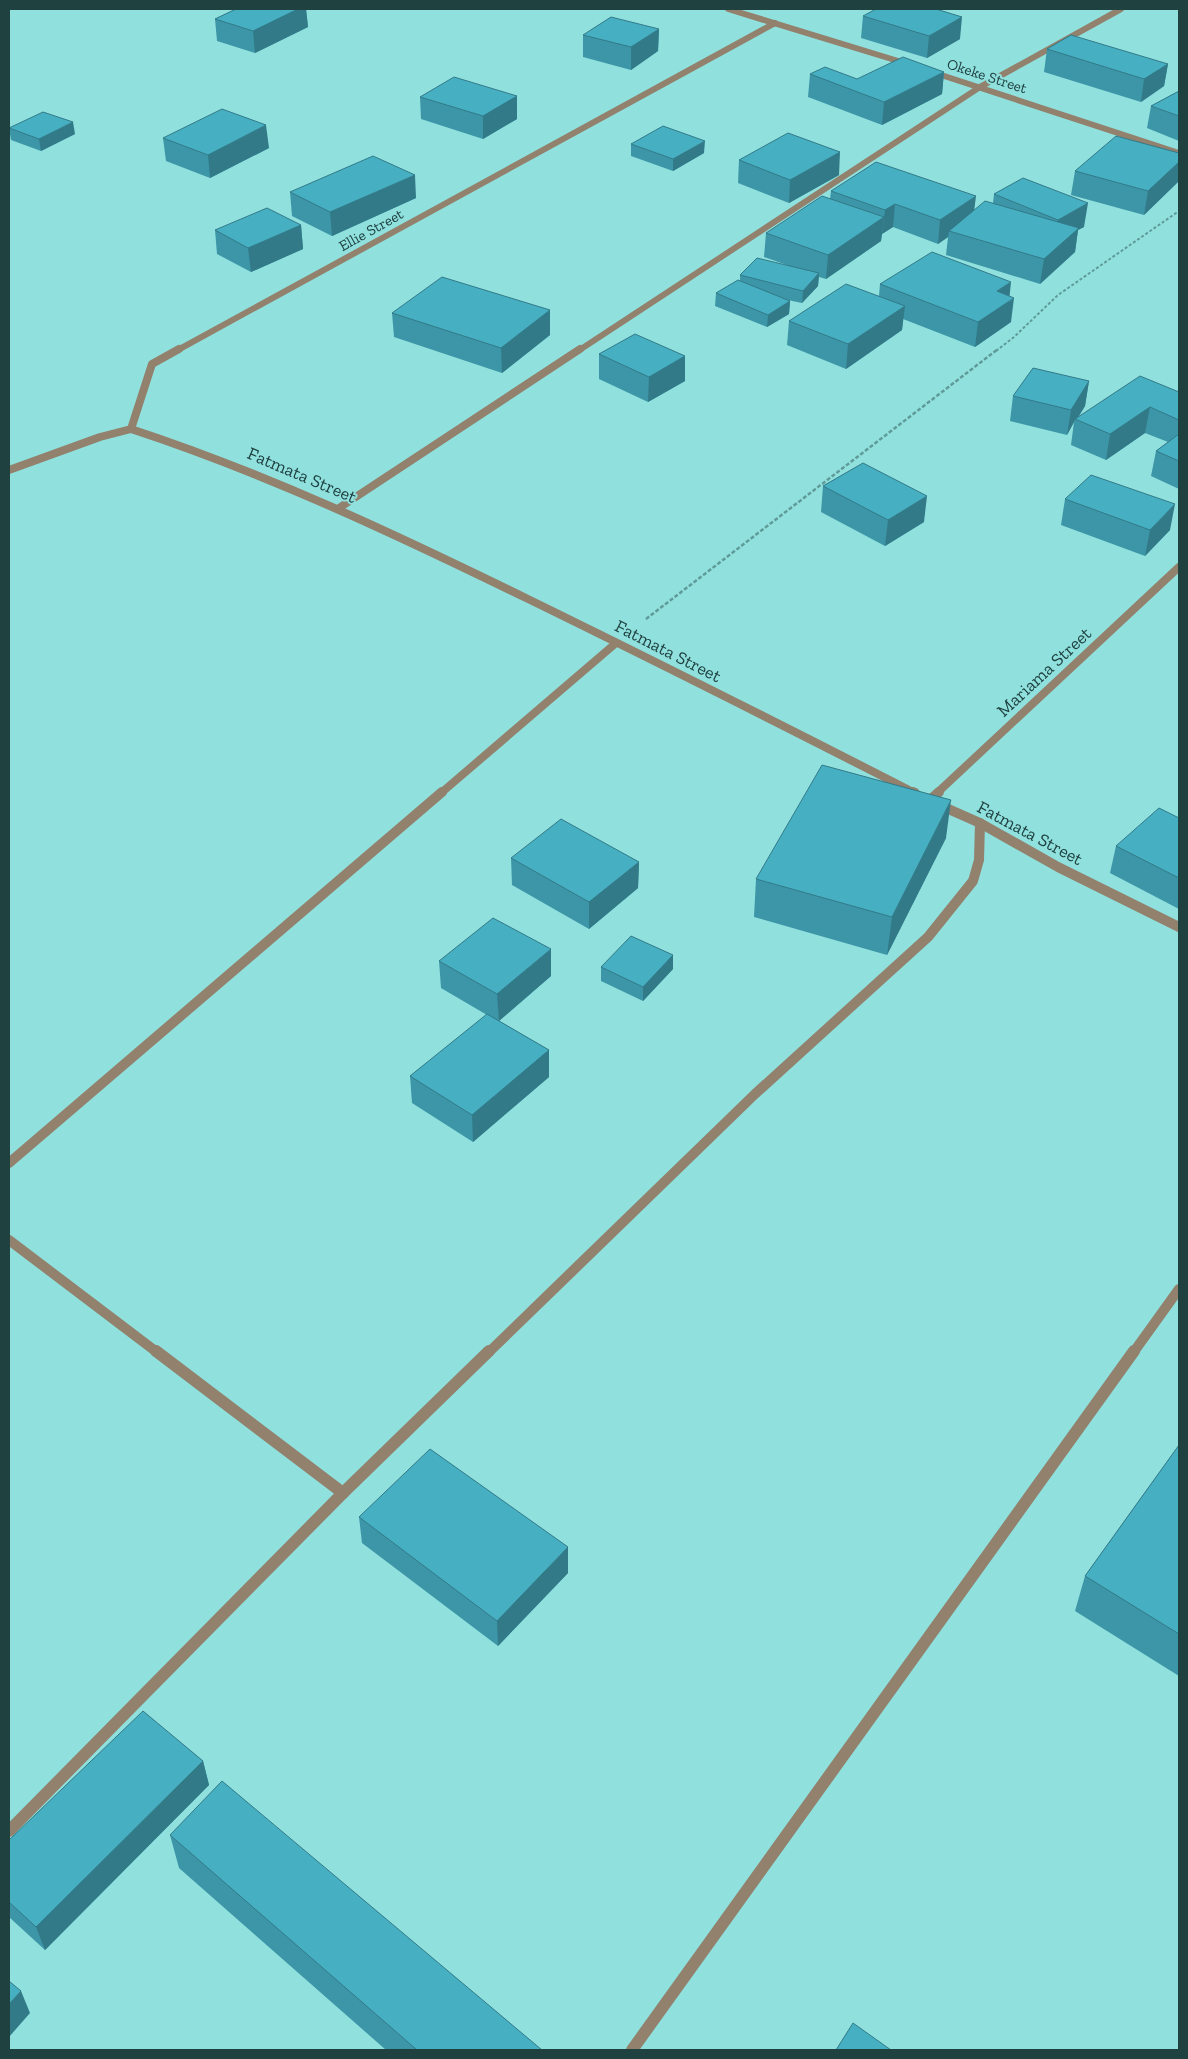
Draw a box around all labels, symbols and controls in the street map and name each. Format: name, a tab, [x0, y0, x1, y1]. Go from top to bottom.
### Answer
street label: Okeke Street	[945, 55, 1030, 97]
street label: Ellie Street	[336, 205, 407, 255]
street label: Fatmata Street	[244, 442, 360, 508]
street label: Fatmata Street	[611, 615, 725, 687]
street label: Mariama Street	[992, 622, 1096, 721]
street label: Fatmata Street	[973, 796, 1087, 870]

